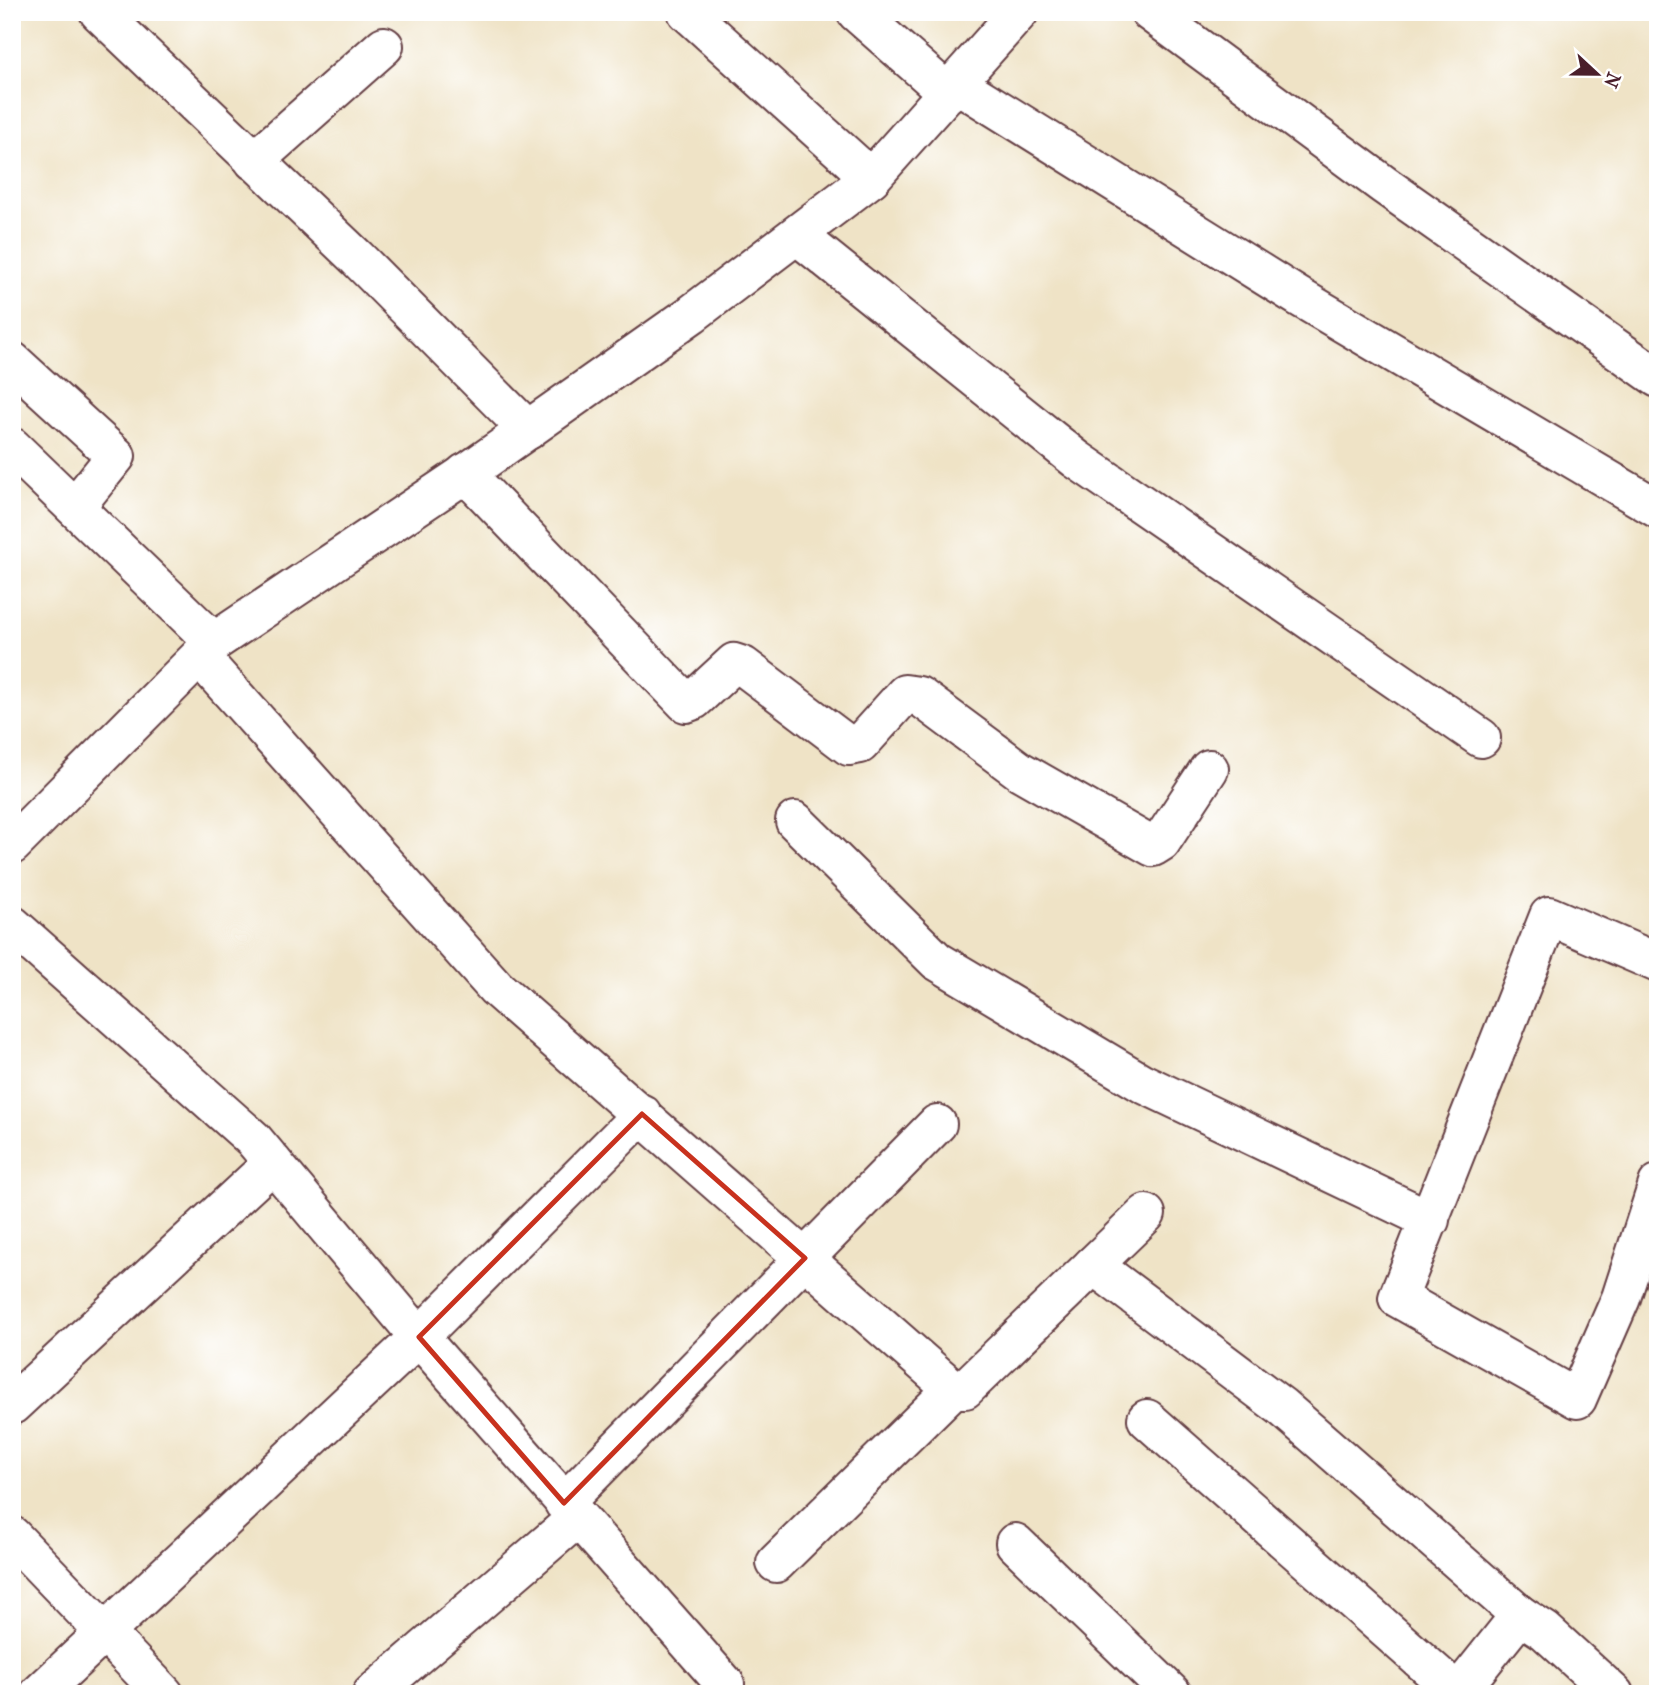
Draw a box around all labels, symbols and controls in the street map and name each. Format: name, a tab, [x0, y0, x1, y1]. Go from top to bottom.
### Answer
north arrow	[1562, 38, 1632, 108]
text: N	[1599, 69, 1625, 91]

